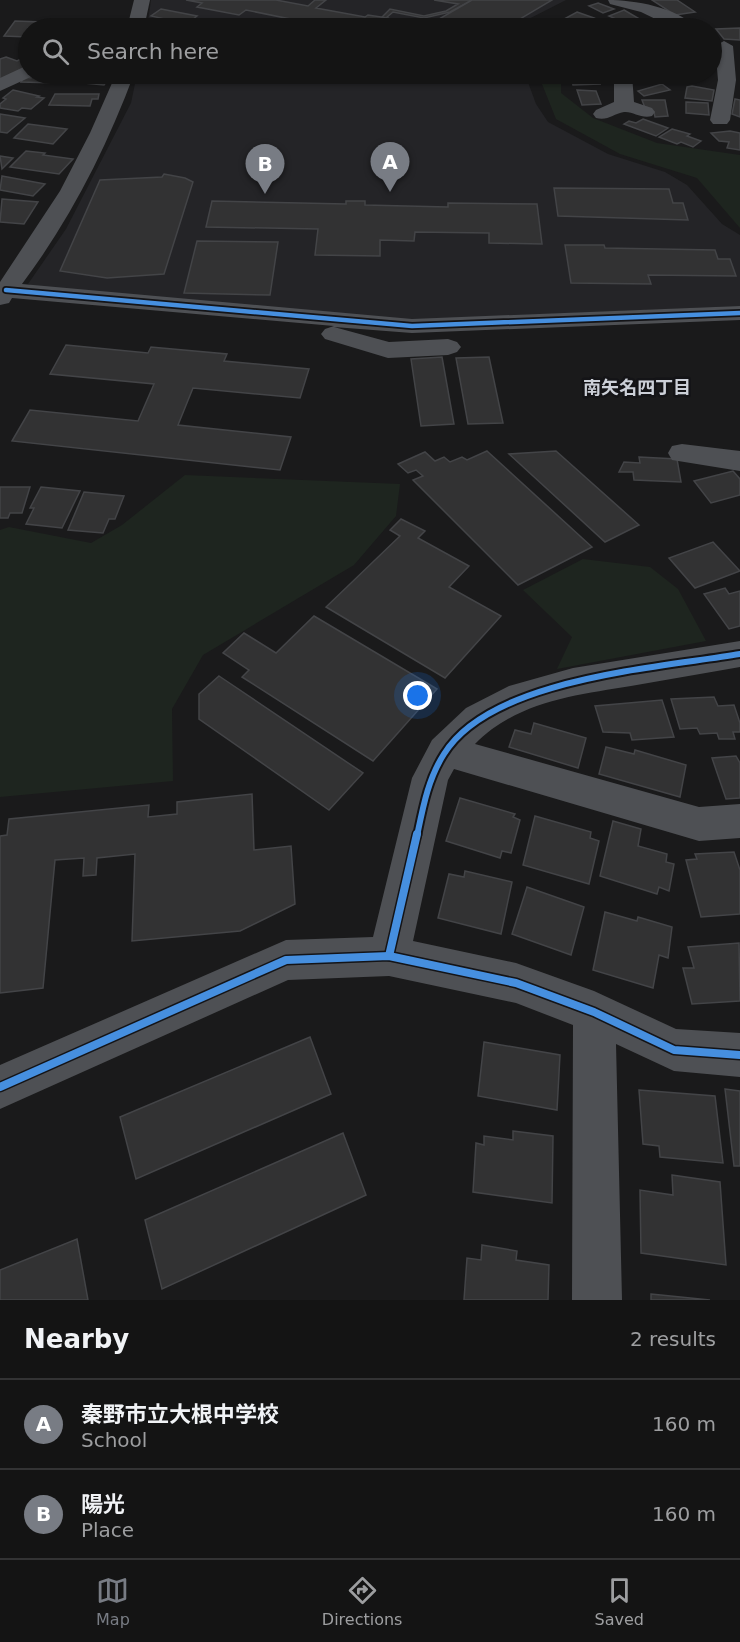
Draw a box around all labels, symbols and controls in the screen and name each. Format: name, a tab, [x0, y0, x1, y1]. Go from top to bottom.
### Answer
search box	[18, 18, 722, 84]
icon: search	[39, 35, 72, 68]
text: Search here	[87, 39, 219, 64]
pin: A	[370, 142, 410, 192]
pin: B	[246, 144, 284, 194]
district label: 南矢名四丁目	[583, 377, 691, 398]
your location	[403, 681, 432, 710]
text: Nearby	[24, 1324, 129, 1354]
text: 2 results	[630, 1327, 716, 1351]
text: 秦野市立大根中学校	[81, 1402, 279, 1427]
text: A	[36, 1412, 51, 1436]
text: 160 m	[652, 1412, 716, 1436]
text: School	[81, 1428, 147, 1452]
text: 陽光	[81, 1492, 125, 1517]
text: B	[36, 1502, 51, 1526]
text: 160 m	[652, 1502, 716, 1526]
text: Place	[81, 1518, 134, 1542]
tab: Map	[96, 1574, 130, 1629]
tab: Directions	[322, 1574, 402, 1629]
tab: Saved	[595, 1574, 644, 1629]

